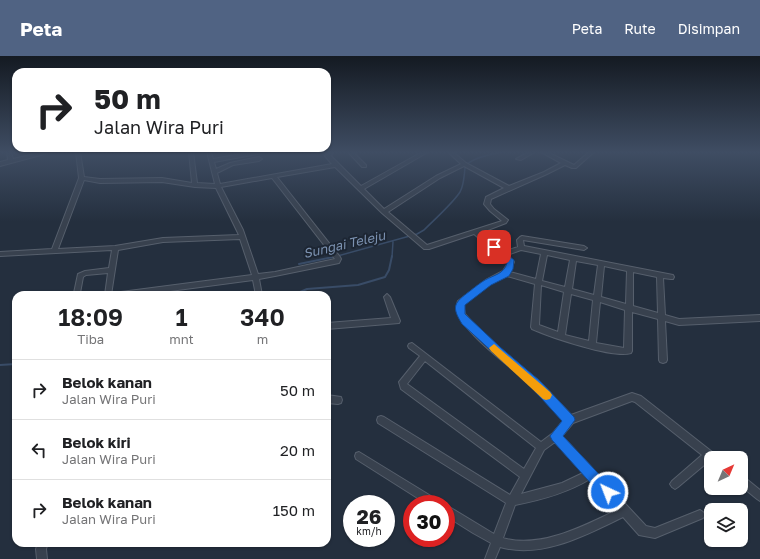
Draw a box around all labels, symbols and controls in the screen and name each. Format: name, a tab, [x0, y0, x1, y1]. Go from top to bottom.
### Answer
text: Peta	[20, 17, 62, 40]
text: Peta	[572, 20, 602, 37]
text: Rute	[624, 20, 656, 37]
text: Disimpan	[678, 20, 740, 37]
text: 50 m	[94, 82, 161, 115]
icon: right	[28, 84, 80, 136]
text: Jalan Wira Puri	[94, 116, 224, 138]
water label: Sungai Teleju	[301, 227, 388, 261]
pin	[477, 230, 511, 264]
icon: arrive	[483, 236, 505, 258]
text: 18:09	[58, 302, 123, 331]
text: 1	[175, 302, 188, 331]
text: 340	[240, 302, 285, 331]
text: Tiba	[77, 331, 104, 347]
text: mnt	[169, 331, 194, 347]
text: m	[257, 331, 268, 347]
text: Belok kanan	[62, 373, 152, 391]
icon: right	[28, 379, 50, 401]
text: 50 m	[280, 381, 315, 399]
text: Jalan Wira Puri	[62, 391, 156, 407]
text: Belok kiri	[62, 433, 131, 451]
icon: left	[28, 439, 50, 461]
text: 20 m	[280, 441, 315, 459]
text: Jalan Wira Puri	[62, 451, 156, 467]
north arrow	[704, 451, 748, 495]
map controls	[704, 451, 748, 547]
position arrow	[587, 471, 629, 513]
text: Belok kanan	[62, 493, 152, 511]
speed limit sign: 30	[403, 495, 455, 547]
icon: right	[28, 499, 50, 521]
text: 150 m	[273, 501, 315, 519]
button: layers	[704, 503, 748, 547]
text: 26	[357, 504, 381, 528]
text: Jalan Wira Puri	[62, 511, 156, 527]
text: km/h	[356, 525, 382, 537]

